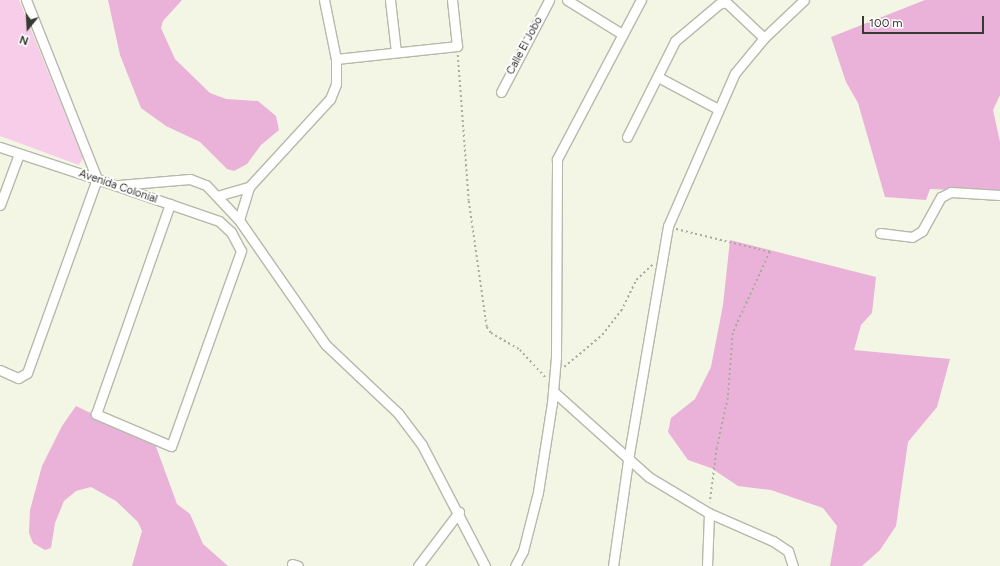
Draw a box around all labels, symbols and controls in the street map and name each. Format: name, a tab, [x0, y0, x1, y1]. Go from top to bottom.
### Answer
north arrow	[8, 8, 48, 48]
scale bar	[864, 8, 986, 34]
street label: Calle El Jobo	[504, 15, 546, 77]
text: 100 m	[869, 16, 903, 30]
text: N	[18, 32, 30, 47]
street label: Avenida Colonial	[77, 167, 159, 207]

